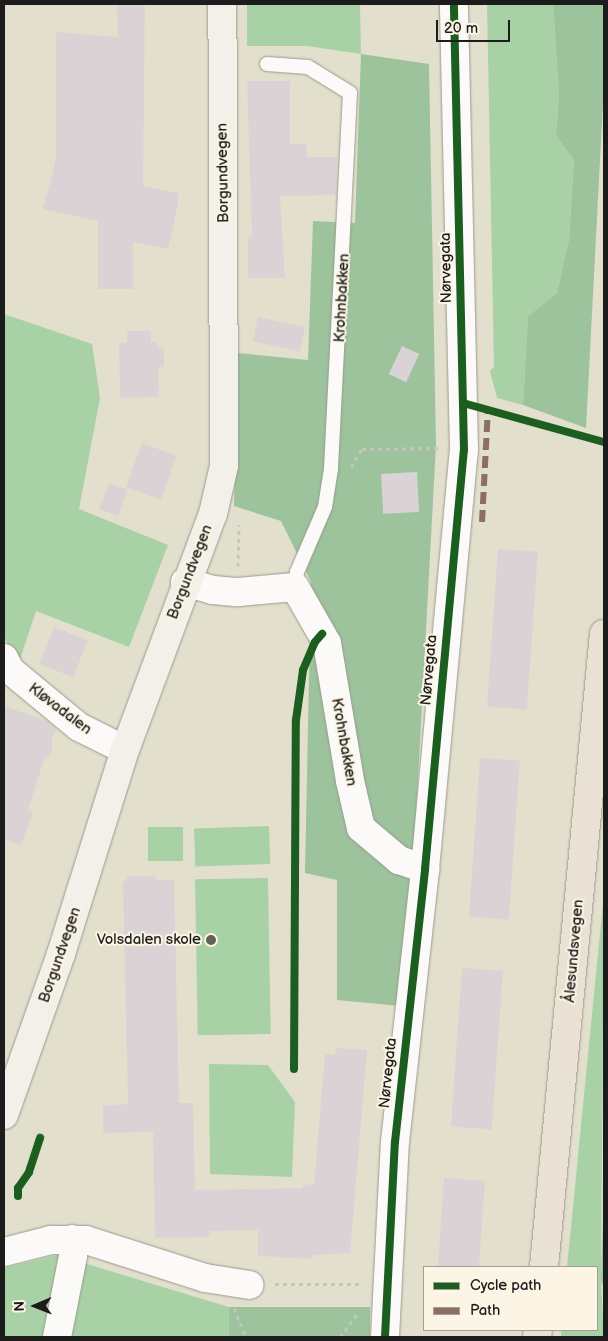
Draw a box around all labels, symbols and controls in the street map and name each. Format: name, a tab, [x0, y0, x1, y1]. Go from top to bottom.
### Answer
scale bar	[438, 10, 512, 42]
text: 20 m	[444, 19, 478, 38]
street label: Borgundvegen	[213, 123, 233, 223]
street label: Nørvegata	[436, 232, 456, 304]
street label: Krohnbakken	[331, 253, 353, 343]
street label: Borgundvegen	[164, 522, 216, 622]
street label: Nørvegata	[417, 634, 441, 706]
street label: Kløvadalen	[25, 679, 95, 739]
street label: Krohnbakken	[327, 697, 361, 787]
street label: Ålesundsvegen	[561, 899, 587, 1003]
street label: Borgundvegen	[35, 905, 85, 1005]
place label: Volsdalen skole	[97, 931, 201, 949]
marker: Volsdalen skole	[205, 934, 217, 946]
street label: Nørvegata	[375, 1037, 401, 1109]
legend	[423, 1266, 598, 1331]
text: Cycle path	[470, 1276, 541, 1295]
north arrow	[10, 1281, 60, 1331]
text: N	[11, 1301, 28, 1312]
text: Path	[470, 1301, 500, 1320]

